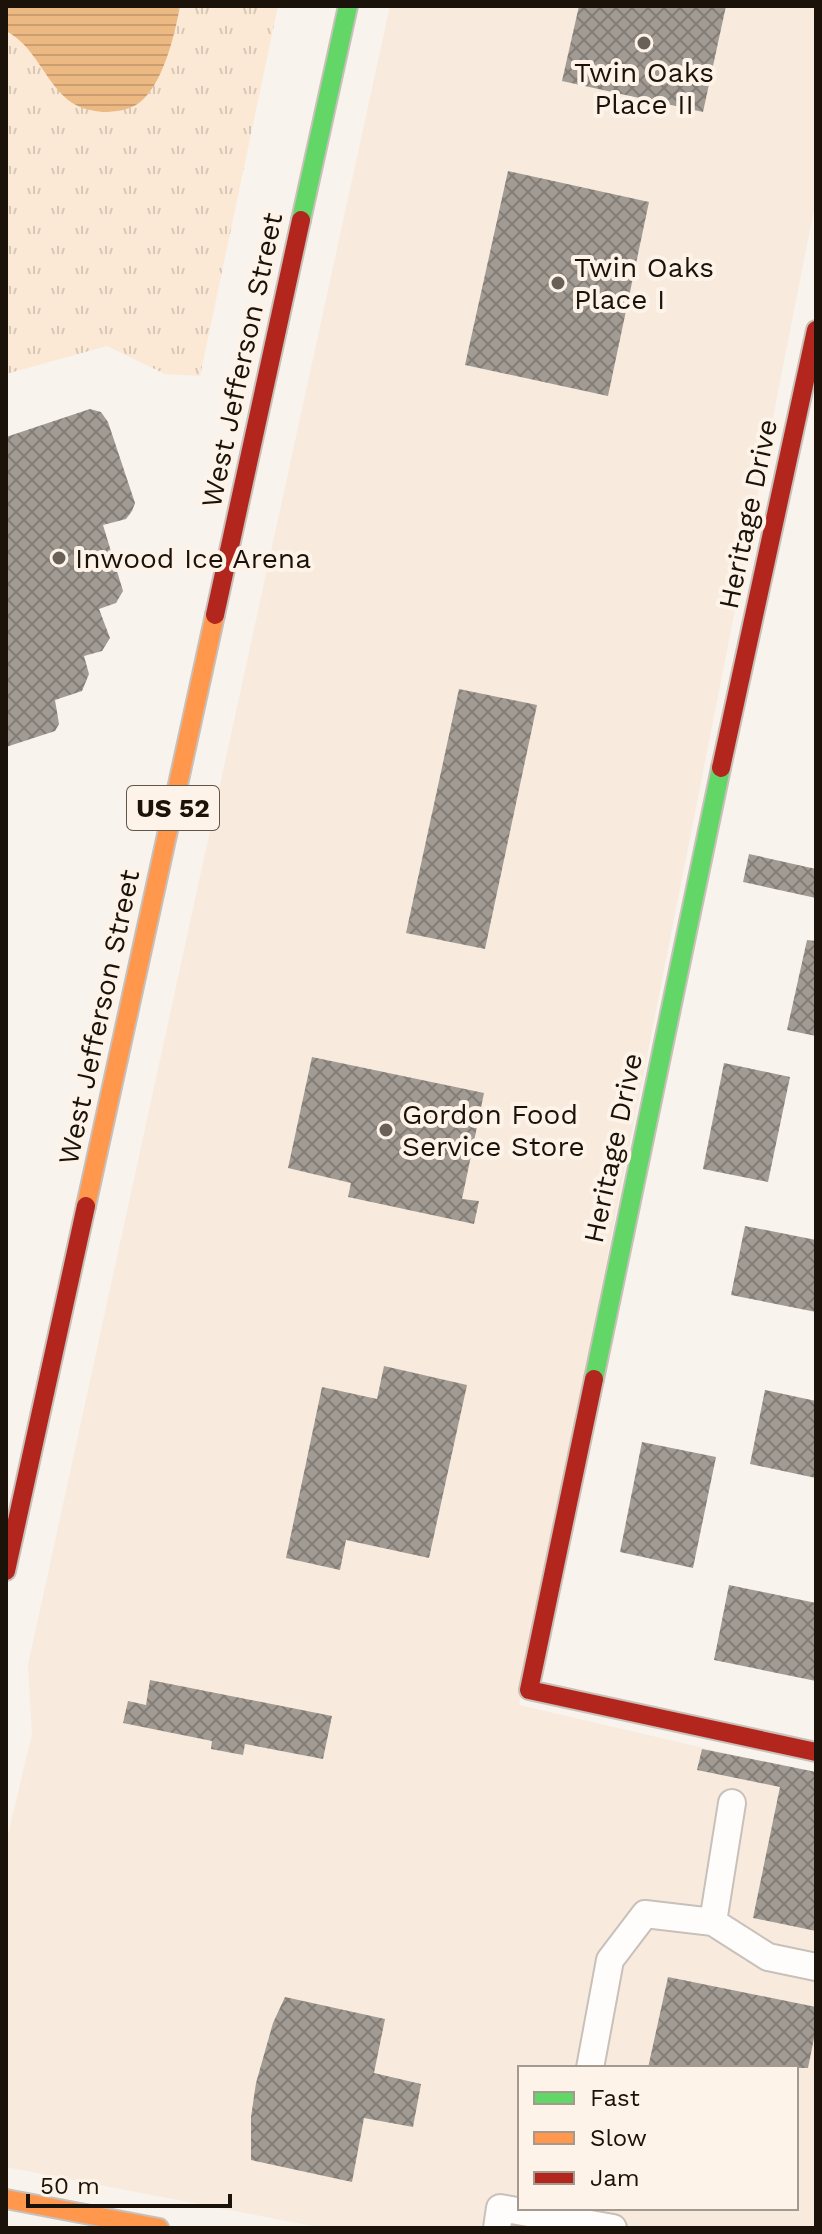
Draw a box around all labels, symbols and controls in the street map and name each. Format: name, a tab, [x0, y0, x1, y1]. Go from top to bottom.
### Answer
marker: Twin Oaks Place II	[635, 34, 653, 52]
place label: Twin Oaks Place II	[574, 56, 714, 121]
street label: West Jefferson Street	[195, 209, 289, 510]
place label: Twin Oaks Place I	[574, 251, 714, 316]
marker: Twin Oaks Place I	[549, 274, 567, 292]
street label: Heritage Drive	[712, 416, 784, 612]
place label: Inwood Ice Arena	[75, 542, 311, 575]
marker: Inwood Ice Arena	[50, 549, 68, 567]
road number: US 52	[127, 786, 219, 830]
street label: West Jefferson Street	[52, 866, 146, 1167]
street label: Heritage Drive	[577, 1050, 649, 1246]
place label: Gordon Food Service Store	[402, 1098, 585, 1163]
marker: Gordon Food Service Store	[377, 1121, 395, 1139]
legend	[518, 2066, 798, 2210]
text: Fast	[590, 2084, 640, 2112]
text: Slow	[590, 2124, 647, 2152]
scale bar	[28, 2158, 230, 2208]
text: Jam	[590, 2164, 640, 2192]
text: 50 m	[40, 2172, 100, 2200]

